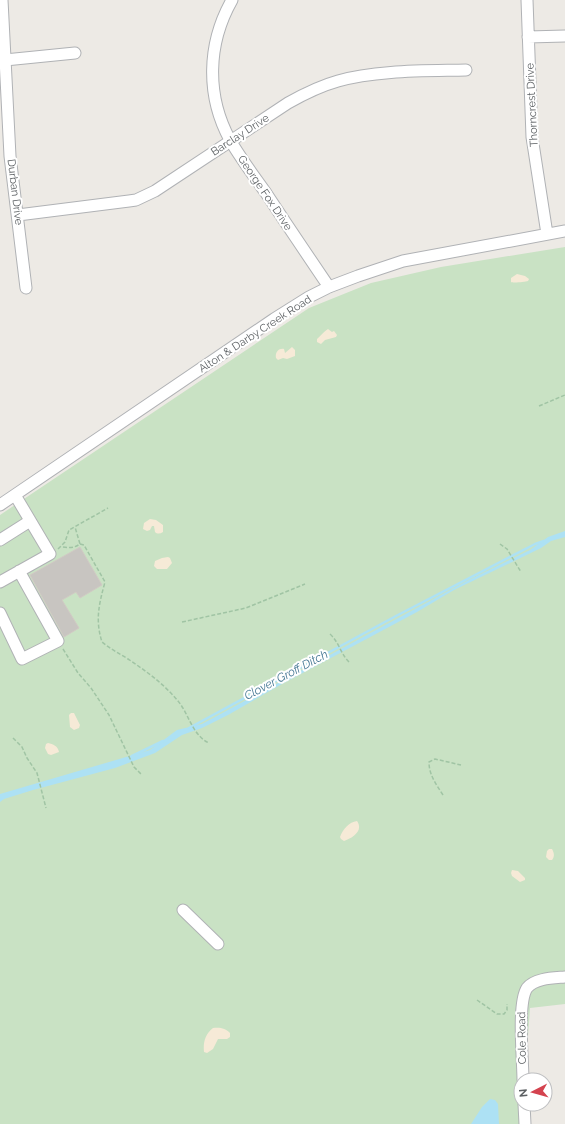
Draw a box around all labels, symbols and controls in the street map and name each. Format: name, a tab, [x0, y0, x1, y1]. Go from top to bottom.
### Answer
street label: Thorncrest Drive	[523, 62, 541, 147]
street label: Barclay Drive	[209, 111, 272, 159]
street label: George Fox Drive	[235, 153, 295, 233]
street label: Durban Drive	[4, 158, 26, 226]
street label: Alton & Darby Creek Road	[196, 293, 314, 375]
water label: Clover Groff Ditch	[242, 647, 331, 703]
street label: Cole Road	[515, 1011, 529, 1064]
north arrow	[513, 1072, 553, 1112]
text: N	[517, 1088, 530, 1098]

